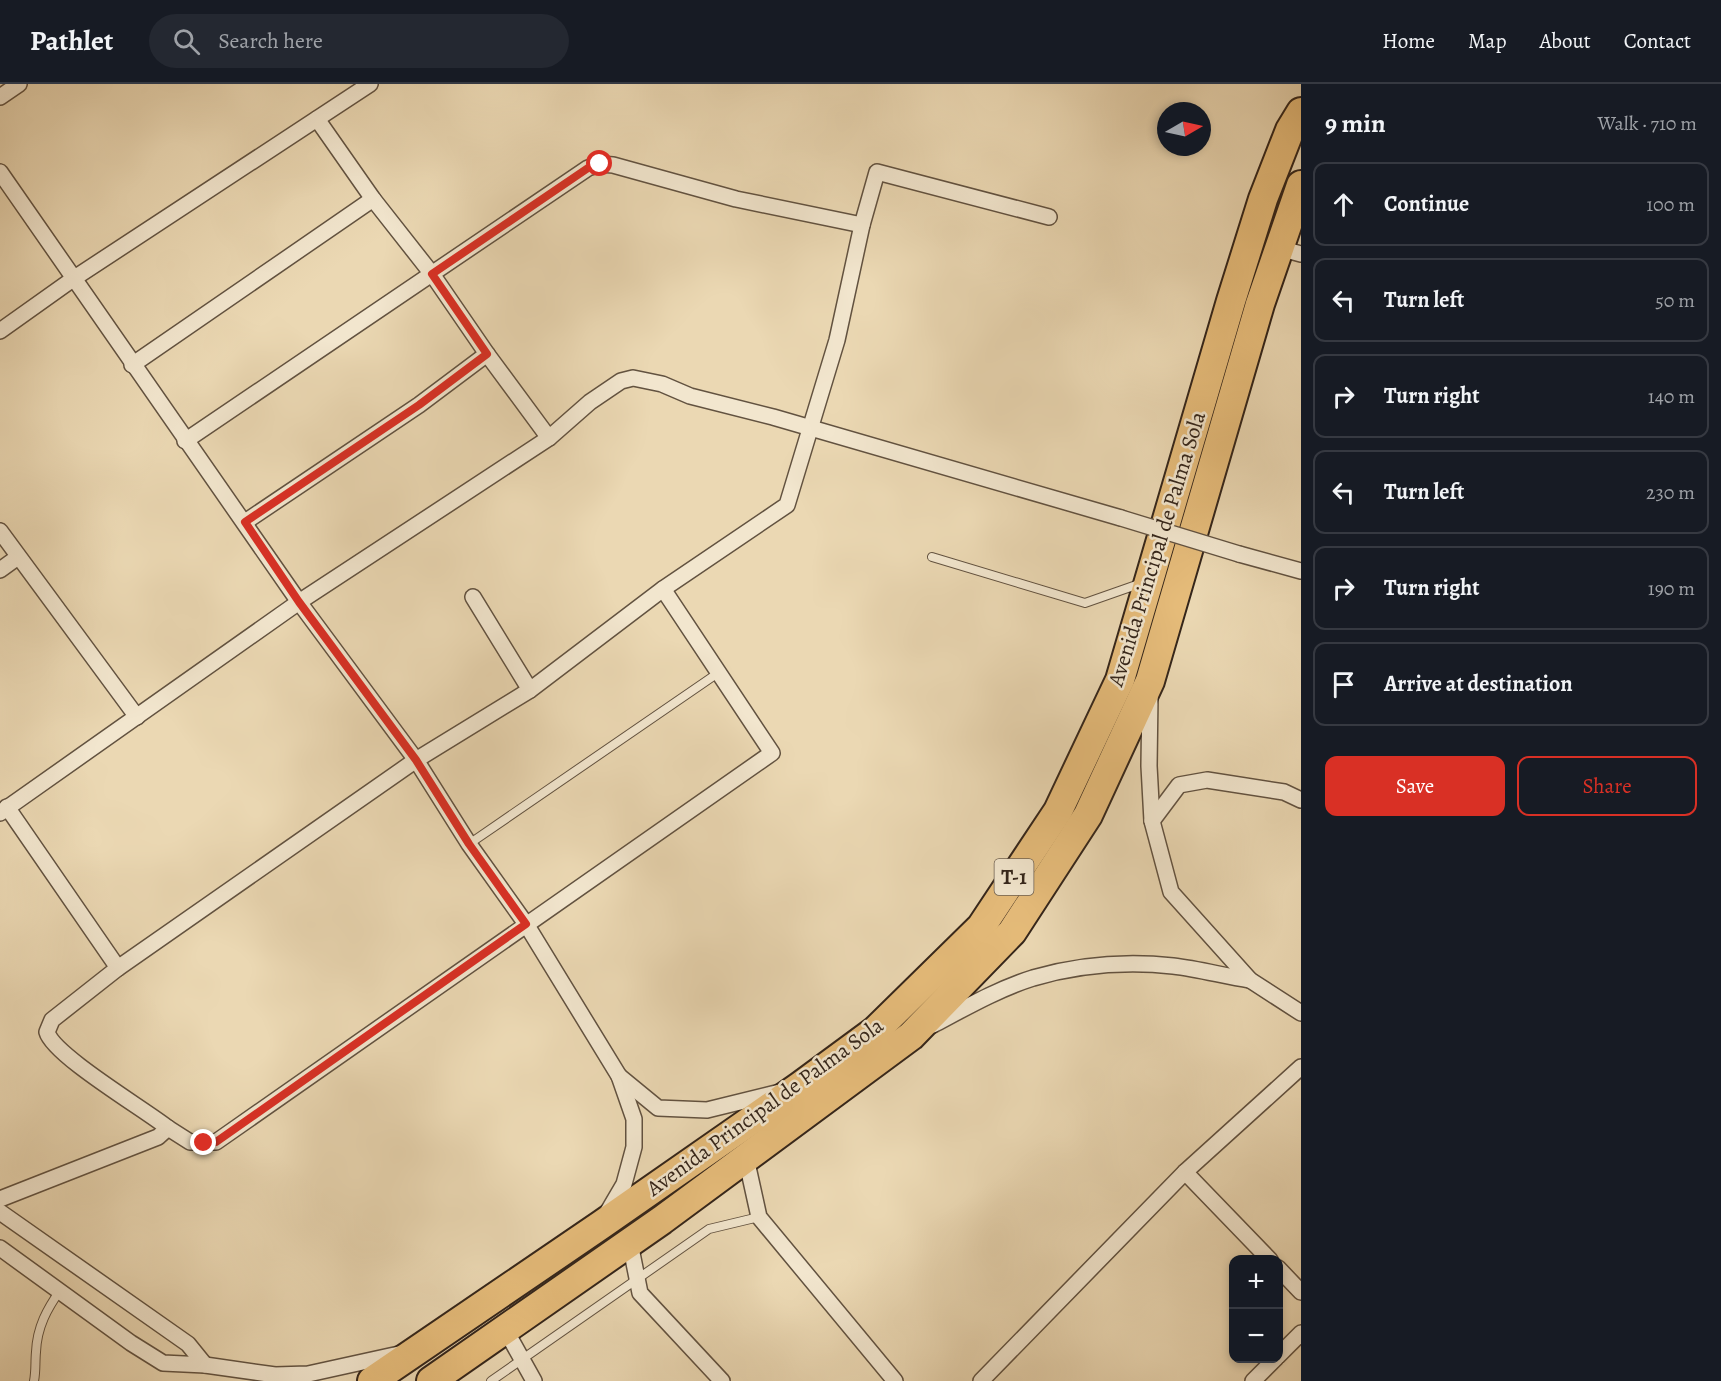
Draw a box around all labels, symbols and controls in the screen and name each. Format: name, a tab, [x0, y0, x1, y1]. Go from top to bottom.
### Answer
search box	[149, 14, 569, 68]
text: Pathlet	[30, 22, 113, 60]
icon: search	[170, 25, 203, 58]
text: Search here	[218, 26, 323, 56]
text: Home	[1382, 27, 1435, 55]
text: Map	[1468, 27, 1506, 55]
text: About	[1539, 27, 1591, 55]
text: Contact	[1624, 27, 1691, 55]
north arrow	[1157, 102, 1211, 156]
text: 9 min	[1325, 106, 1386, 141]
text: Walk · 710 m	[1597, 110, 1697, 137]
route start	[586, 150, 612, 176]
icon: ahead	[1327, 188, 1360, 221]
text: Continue	[1384, 189, 1469, 219]
text: 100 m	[1646, 191, 1695, 218]
icon: left	[1327, 284, 1360, 317]
text: Turn left	[1384, 285, 1464, 315]
text: 50 m	[1655, 287, 1695, 314]
icon: right	[1327, 380, 1360, 413]
text: Turn right	[1384, 381, 1480, 411]
text: 140 m	[1648, 383, 1695, 410]
street label: Avenida Principal de Palma Sola	[1101, 407, 1213, 691]
icon: left	[1327, 476, 1360, 509]
text: Turn left	[1384, 477, 1464, 507]
text: 230 m	[1646, 479, 1695, 506]
icon: right	[1327, 572, 1360, 605]
text: Turn right	[1384, 573, 1480, 603]
text: 190 m	[1648, 575, 1695, 602]
icon: arrive	[1327, 668, 1360, 701]
text: Arrive at destination	[1384, 669, 1573, 699]
button: Save	[1325, 756, 1505, 816]
button: Share	[1517, 756, 1697, 816]
road number: T-1	[994, 859, 1034, 895]
street label: Avenida Principal de Palma Sola	[640, 1010, 890, 1204]
route end	[190, 1129, 216, 1155]
map controls	[1229, 1255, 1283, 1363]
button: +	[1229, 1255, 1283, 1309]
button: −	[1229, 1309, 1283, 1363]

